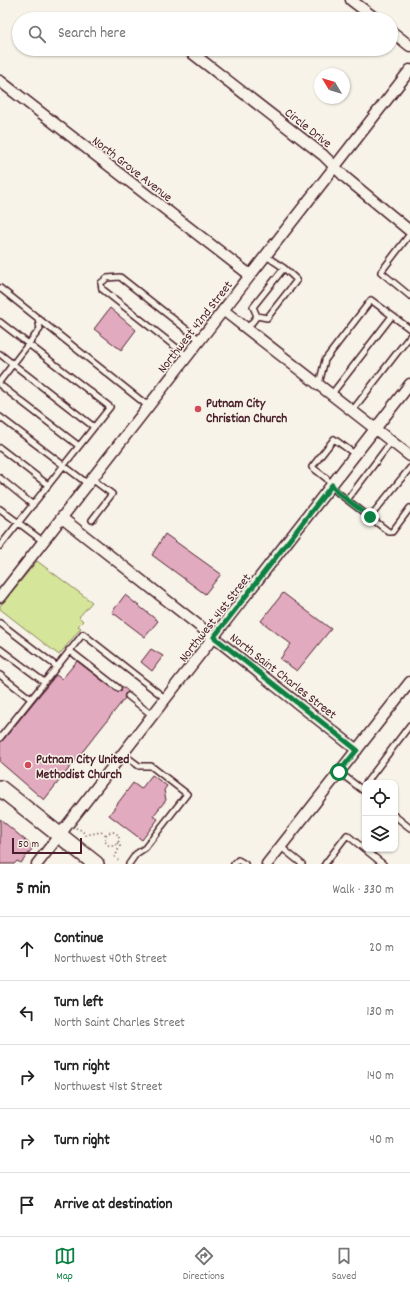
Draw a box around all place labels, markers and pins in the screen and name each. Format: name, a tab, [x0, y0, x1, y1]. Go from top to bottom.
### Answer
place label: Putnam City Christian Church	[206, 395, 287, 429]
marker: Putnam City Christian Church	[193, 404, 203, 414]
place label: Putnam City United Methodist Church	[36, 751, 129, 785]
marker: Putnam City United Methodist Church	[23, 760, 33, 770]

